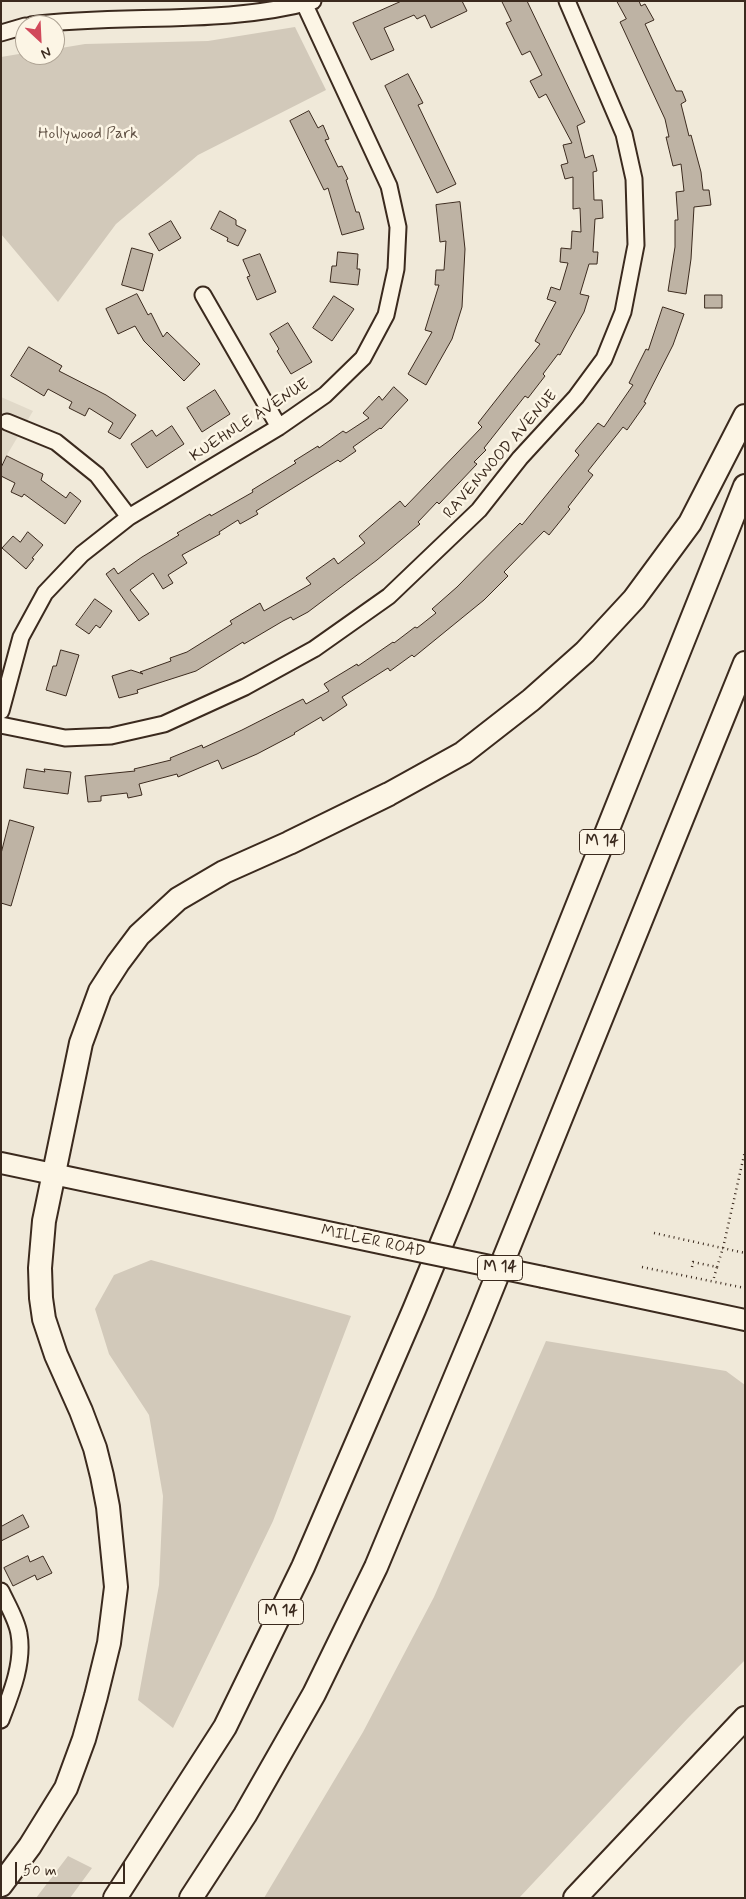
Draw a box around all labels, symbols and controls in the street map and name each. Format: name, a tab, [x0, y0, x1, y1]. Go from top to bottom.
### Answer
north arrow	[15, 15, 65, 65]
text: N	[38, 43, 54, 63]
park label: Hollywood Park	[38, 125, 138, 145]
street label: KUEHNLE AVENUE	[187, 375, 313, 467]
street label: RAVENWOOD AVENUE	[440, 387, 562, 523]
road number: M 14	[580, 830, 624, 854]
street label: MILLER ROAD	[319, 1222, 427, 1262]
road number: M 14	[478, 1256, 522, 1280]
road number: M 14	[258, 1600, 304, 1624]
scale bar	[18, 1852, 128, 1884]
text: 50 m	[23, 1861, 57, 1881]

